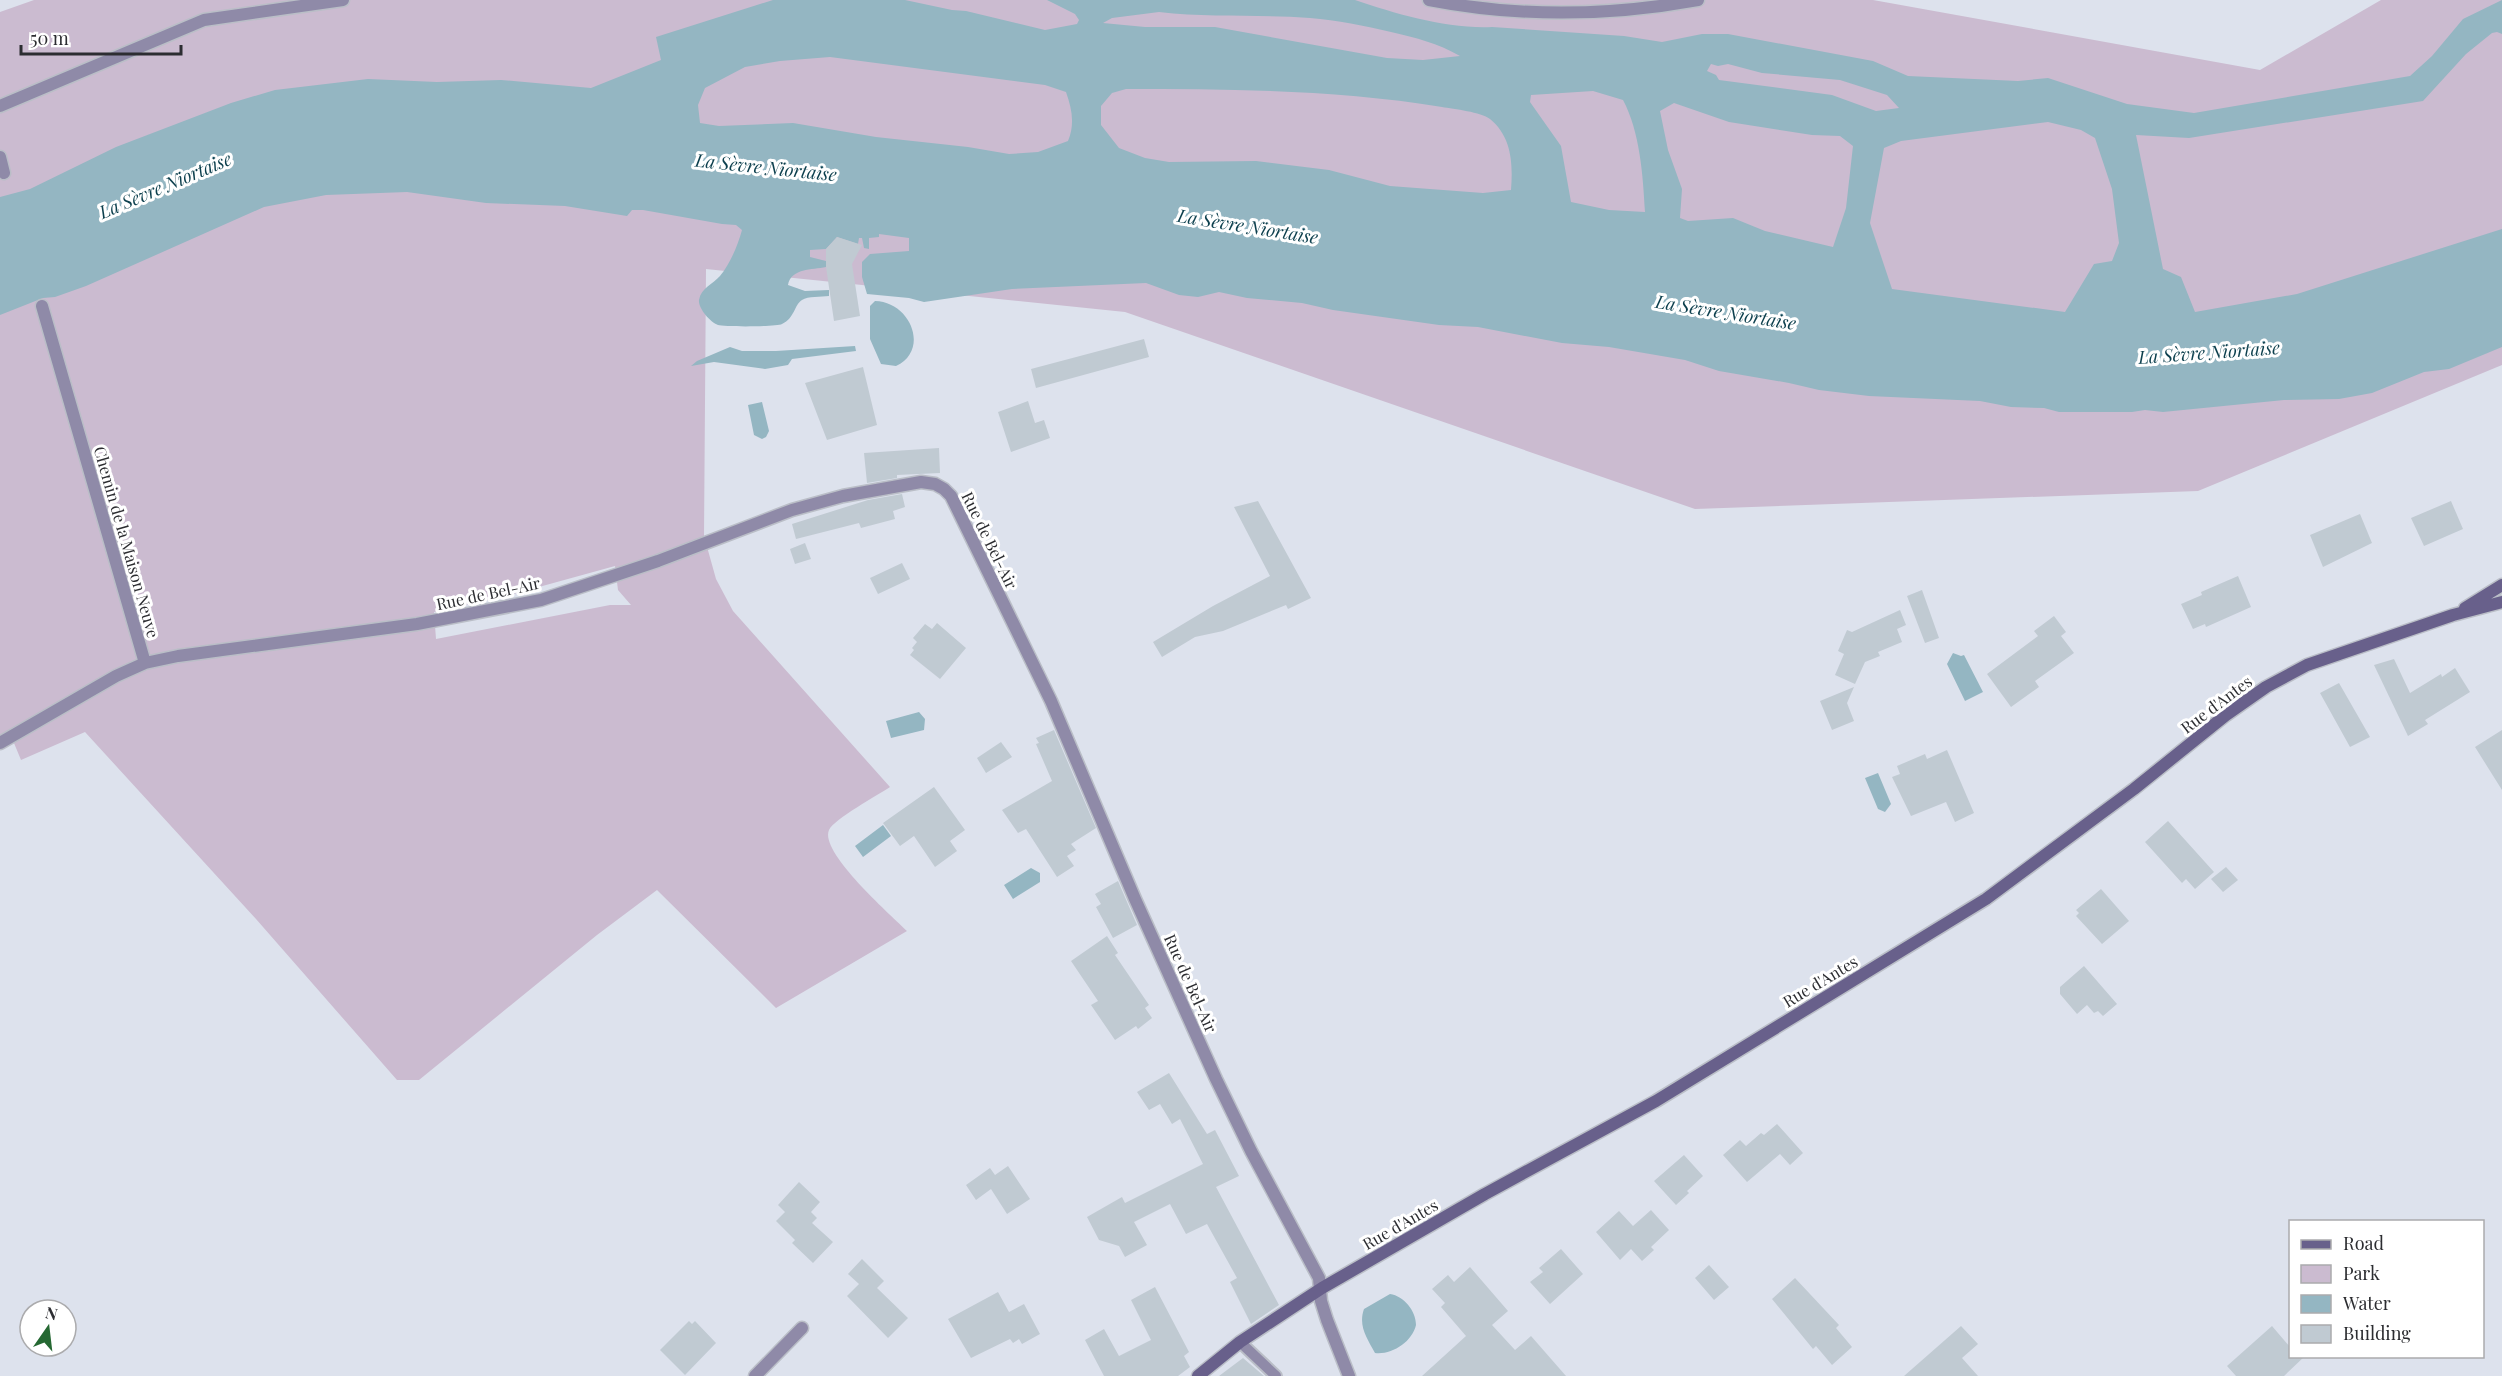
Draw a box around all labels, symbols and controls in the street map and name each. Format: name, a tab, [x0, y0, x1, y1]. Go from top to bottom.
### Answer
scale bar	[21, 18, 182, 56]
text: 50 m	[30, 26, 69, 50]
water label: La Sèvre Niortaise	[94, 146, 235, 224]
water label: La Sèvre Niortaise	[693, 148, 838, 186]
water label: La Sèvre Niortaise	[1175, 203, 1320, 249]
water label: La Sèvre Niortaise	[1653, 289, 1798, 335]
water label: La Sèvre Niortaise	[2136, 335, 2281, 369]
street label: Chemin de la Maison Neuve	[90, 444, 164, 640]
street label: Rue de Bel-Air	[957, 488, 1023, 592]
street label: Rue de Bel-Air	[434, 572, 542, 614]
street label: Rue d'Antes	[2176, 670, 2256, 738]
street label: Rue de Bel-Air	[1160, 930, 1222, 1036]
street label: Rue d'Antes	[1779, 950, 1861, 1012]
street label: Rue d'Antes	[1358, 1194, 1442, 1254]
legend	[2289, 1220, 2484, 1358]
text: Road	[2343, 1231, 2384, 1255]
text: Park	[2343, 1261, 2380, 1285]
text: Water	[2342, 1291, 2391, 1315]
north arrow	[18, 1298, 78, 1358]
text: N	[44, 1301, 60, 1325]
text: Building	[2343, 1321, 2411, 1345]

